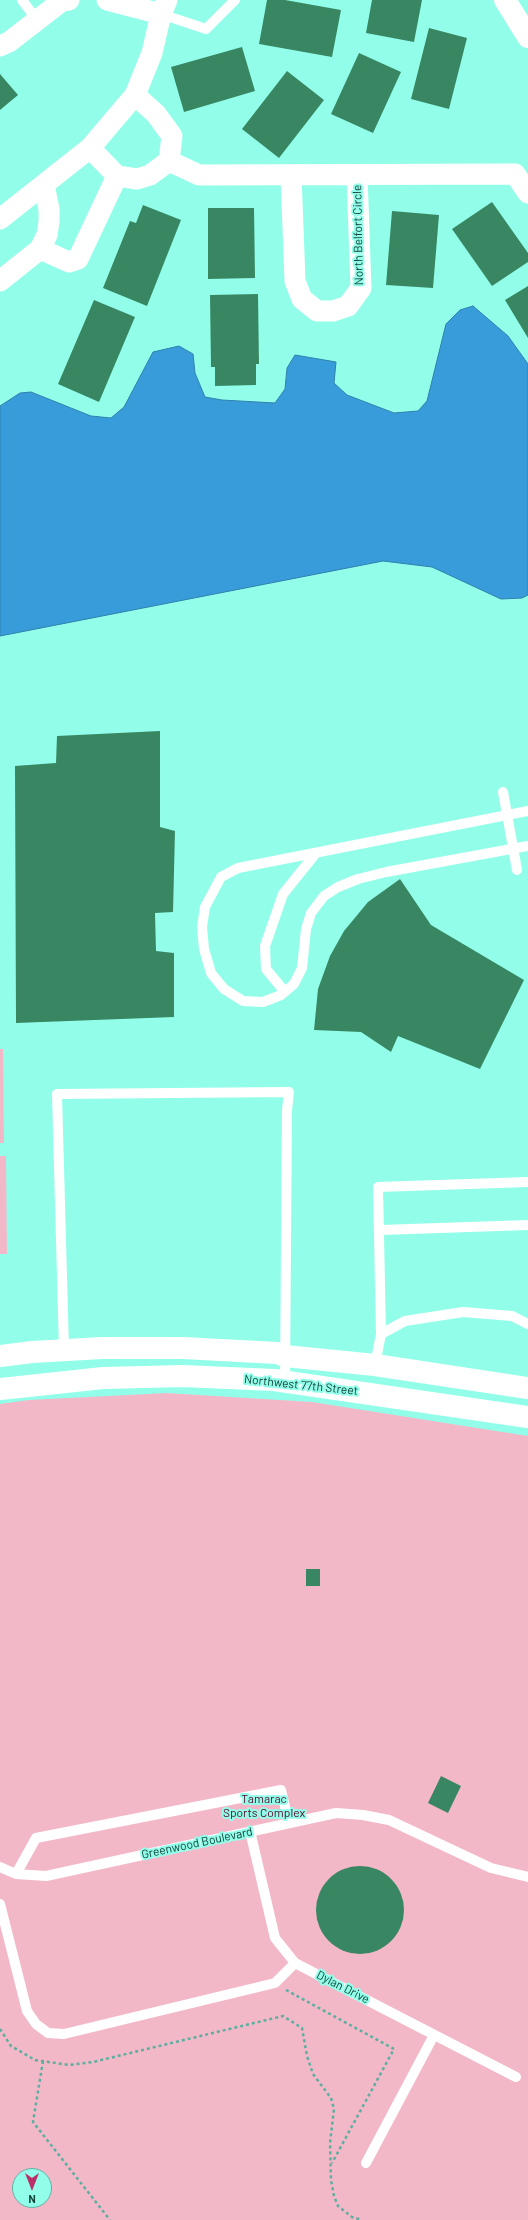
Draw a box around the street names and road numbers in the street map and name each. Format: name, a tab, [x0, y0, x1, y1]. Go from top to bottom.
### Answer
street label: North Belfort Circle	[350, 185, 366, 285]
street label: Northwest 77th Street	[243, 1372, 359, 1398]
street label: Greenwood Boulevard	[140, 1824, 254, 1862]
street label: Dylan Drive	[314, 1968, 372, 2006]

